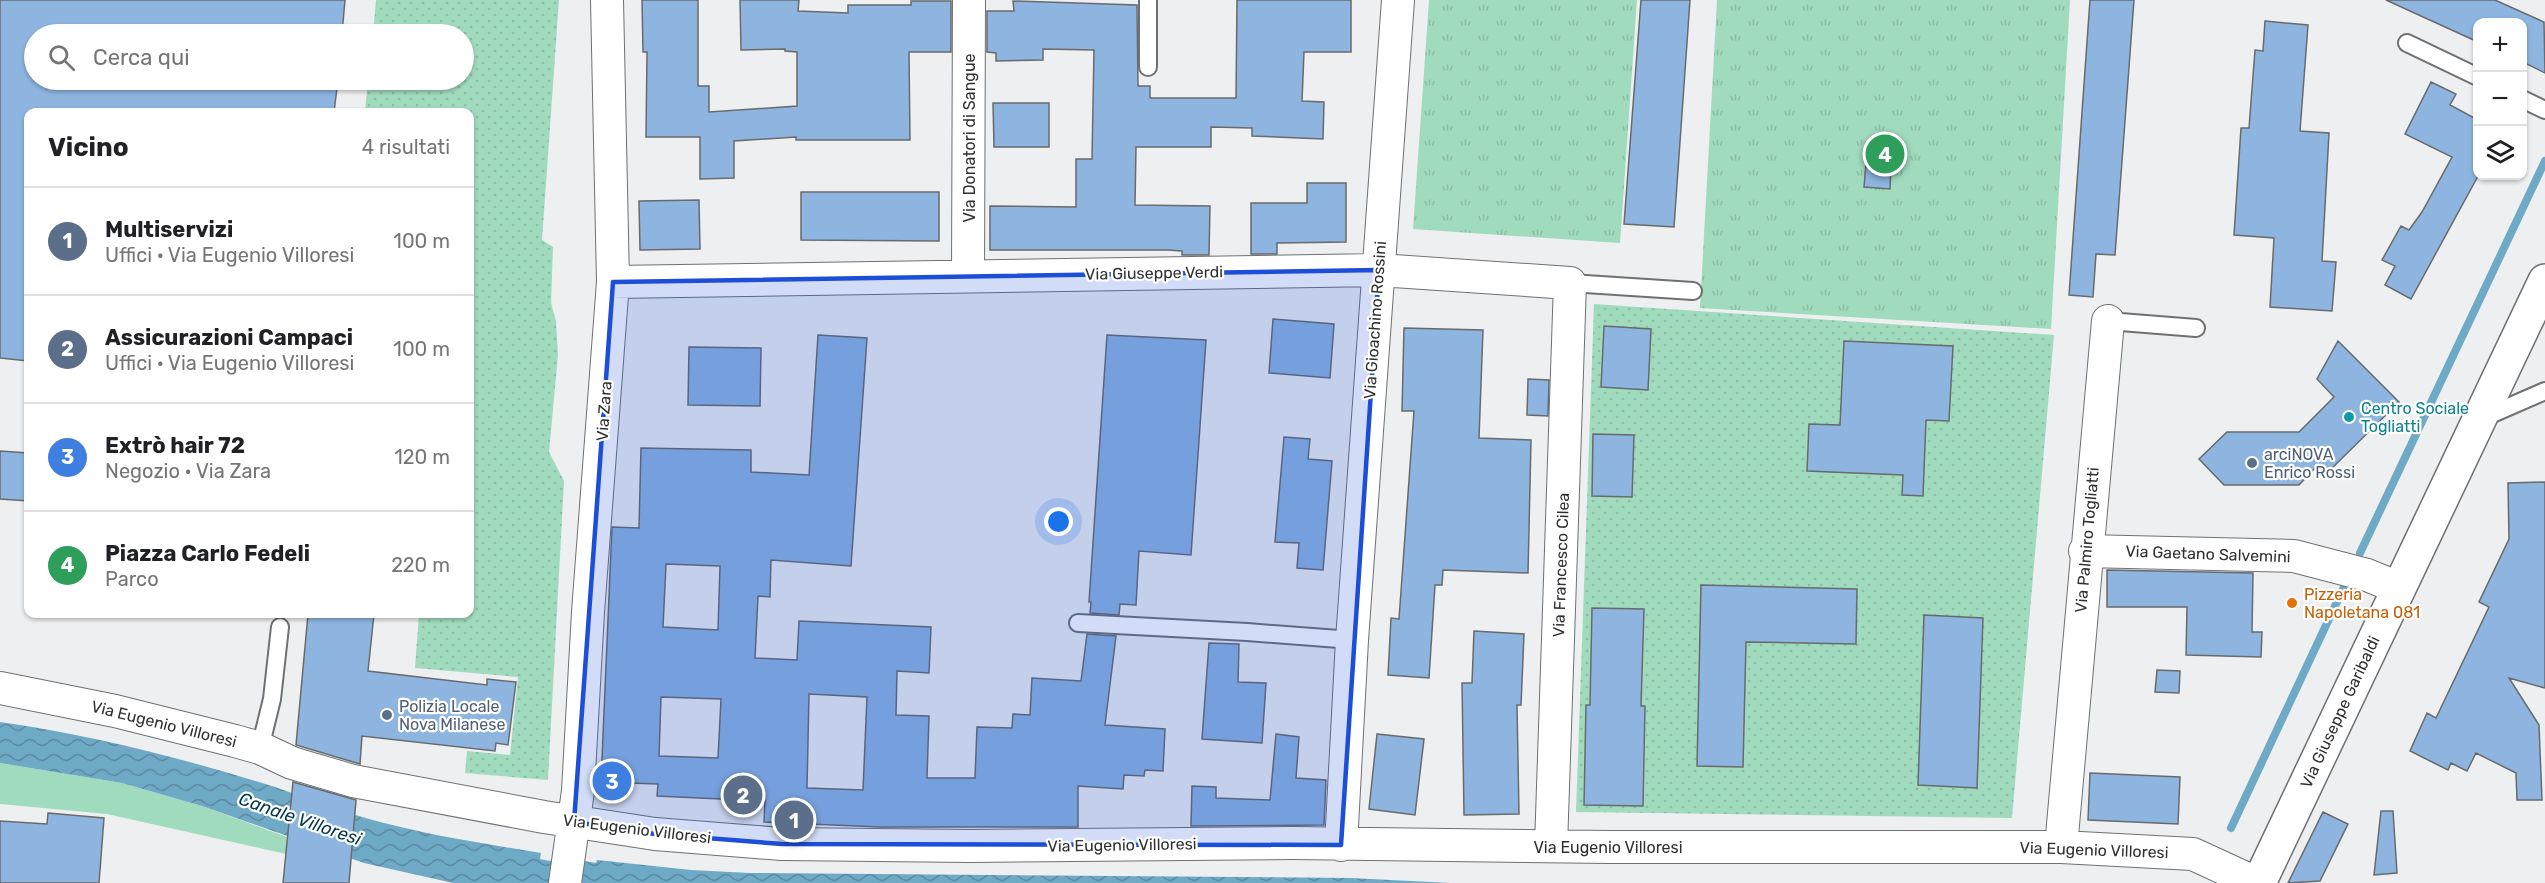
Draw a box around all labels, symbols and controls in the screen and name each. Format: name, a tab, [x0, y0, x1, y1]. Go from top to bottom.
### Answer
map controls	[2473, 18, 2527, 180]
button: +	[2473, 18, 2527, 72]
search box	[24, 24, 474, 90]
icon: search	[45, 41, 78, 74]
text: Cerca qui	[93, 44, 189, 71]
street label: Via Donatori di Sangue	[960, 53, 979, 222]
button: −	[2473, 72, 2527, 126]
button: layers	[2473, 126, 2527, 180]
text: Vicino	[48, 132, 129, 163]
pin: 4	[1866, 132, 1904, 176]
text: 4 risultati	[362, 135, 450, 159]
text: Multiservizi	[105, 216, 233, 243]
text: 1	[63, 229, 72, 253]
text: 100 m	[393, 229, 450, 253]
street label: Via Gioachino Rossini	[1360, 240, 1390, 400]
text: Uffici · Via Eugenio Villoresi	[105, 243, 354, 267]
street label: Via Giuseppe Verdi	[1085, 262, 1223, 284]
text: Assicurazioni Campaci	[105, 324, 353, 351]
text: 2	[61, 337, 74, 361]
text: 100 m	[393, 337, 450, 361]
text: Uffici · Via Eugenio Villoresi	[105, 351, 354, 375]
street label: Via Zara	[592, 380, 616, 442]
place label: Centro Sociale Togliatti	[2361, 399, 2469, 436]
marker: Centro Sociale Togliatti	[2342, 410, 2356, 424]
text: Extrò hair 72	[105, 432, 245, 459]
text: 3	[61, 445, 74, 469]
text: 120 m	[394, 445, 450, 469]
place label: arciNOVA Enrico Rossi	[2264, 445, 2355, 482]
marker: arciNOVA Enrico Rossi	[2245, 456, 2259, 470]
text: Negozio · Via Zara	[105, 459, 271, 483]
street label: Via Palmiro Togliatti	[2071, 466, 2103, 614]
street label: Via Francesco Cilea	[1549, 492, 1573, 638]
your location	[1044, 507, 1073, 536]
text: Piazza Carlo Fedeli	[105, 540, 310, 567]
street label: Via Gaetano Salvemini	[2125, 542, 2291, 566]
text: 4	[61, 553, 74, 577]
text: 220 m	[391, 553, 450, 577]
text: Parco	[105, 567, 159, 591]
place label: Pizzeria Napoletana 081	[2304, 585, 2420, 622]
marker: Pizzeria Napoletana 081	[2285, 596, 2299, 610]
street label: Via Giuseppe Garibaldi	[2296, 633, 2384, 791]
street label: Via Eugenio Villoresi	[89, 697, 239, 751]
place label: Polizia Locale Nova Milanese	[399, 697, 505, 734]
marker: Polizia Locale Nova Milanese	[380, 708, 394, 722]
pin: 3	[592, 758, 632, 804]
pin: 2	[724, 772, 762, 818]
water label: Canale Villoresi	[236, 788, 365, 850]
pin: 1	[774, 798, 814, 842]
street label: Via Eugenio Villoresi	[562, 810, 712, 848]
street label: Via Eugenio Villoresi	[1047, 834, 1197, 856]
street label: Via Eugenio Villoresi	[1533, 838, 1683, 857]
street label: Via Eugenio Villoresi	[2019, 838, 2169, 862]

